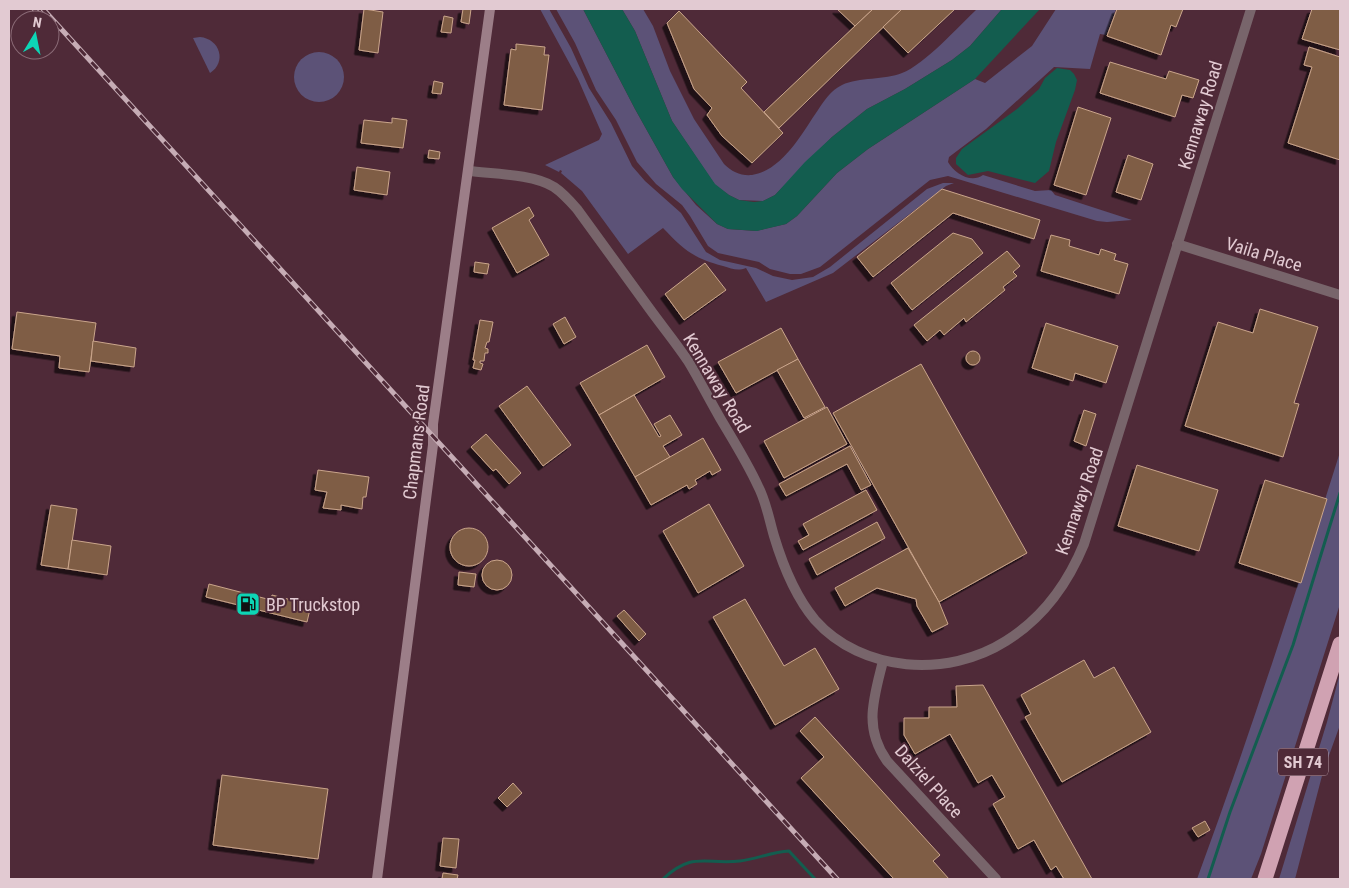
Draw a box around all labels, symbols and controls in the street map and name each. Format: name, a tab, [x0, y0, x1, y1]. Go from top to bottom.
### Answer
north arrow	[10, 10, 60, 60]
text: N	[32, 14, 43, 31]
street label: Kennaway Road	[1174, 58, 1226, 172]
street label: Vaila Place	[1223, 232, 1305, 276]
street label: Kennaway Road	[679, 330, 755, 436]
street label: Chapmans Road	[399, 383, 433, 501]
street label: Kennaway Road	[1051, 445, 1107, 557]
fuel station icon: BP Truckstop	[235, 591, 261, 617]
place label: BP Truckstop	[266, 594, 360, 615]
street label: Dalziel Place	[891, 740, 967, 822]
road number: SH 74	[1278, 749, 1328, 776]

